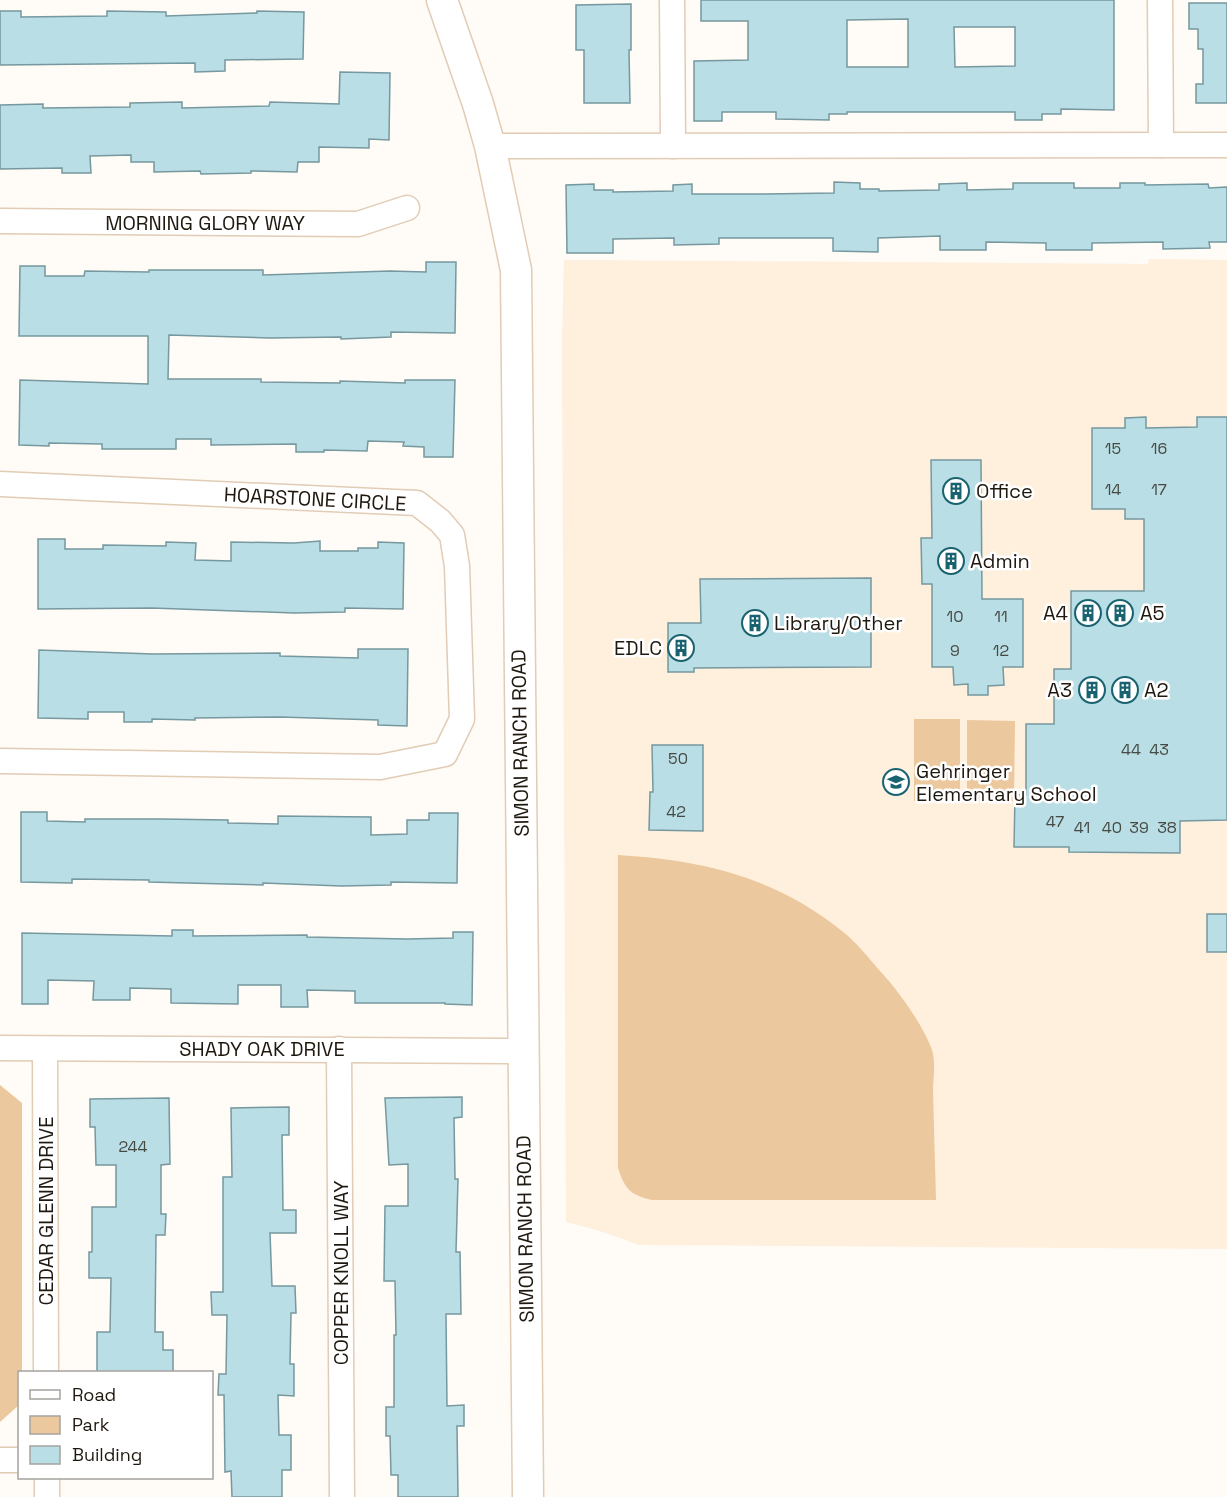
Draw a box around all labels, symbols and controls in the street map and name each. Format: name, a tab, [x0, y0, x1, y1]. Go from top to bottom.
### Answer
street label: MORNING GLORY WAY	[105, 210, 305, 236]
house number: 15	[1105, 438, 1121, 459]
house number: 16	[1151, 438, 1167, 459]
building icon: Office	[941, 476, 971, 506]
place label: Office	[976, 478, 1033, 504]
house number: 14	[1105, 479, 1121, 500]
house number: 17	[1151, 479, 1167, 500]
street label: HOARSTONE CIRCLE	[223, 481, 407, 517]
building icon: Admin	[936, 546, 966, 576]
place label: Admin	[970, 548, 1030, 574]
building icon: A4	[1073, 598, 1103, 628]
building icon: A5	[1105, 598, 1135, 628]
place label: A4	[1043, 600, 1068, 626]
place label: A5	[1140, 600, 1165, 626]
house number: 10	[947, 606, 963, 627]
house number: 11	[994, 606, 1008, 627]
building icon: Library/Other	[740, 608, 770, 638]
place label: Library/Other	[774, 610, 903, 636]
building icon: EDLC	[666, 633, 696, 663]
place label: EDLC	[614, 635, 662, 661]
house number: 9	[950, 640, 960, 661]
house number: 12	[993, 640, 1009, 661]
street label: SIMON RANCH ROAD	[505, 649, 535, 837]
building icon: A3	[1077, 675, 1107, 705]
building icon: A2	[1110, 675, 1140, 705]
place label: A3	[1047, 677, 1072, 703]
place label: A2	[1144, 677, 1169, 703]
house number: 44	[1121, 739, 1141, 760]
house number: 43	[1149, 739, 1169, 760]
house number: 50	[668, 748, 688, 769]
place label: Gehringer Elementary School	[916, 758, 1097, 807]
school or university icon: Gehringer Elementary School	[881, 767, 911, 797]
house number: 42	[666, 801, 686, 822]
house number: 47	[1046, 811, 1064, 832]
house number: 41	[1074, 817, 1090, 838]
house number: 40	[1102, 817, 1122, 838]
house number: 39	[1129, 817, 1149, 838]
house number: 38	[1157, 817, 1177, 838]
street label: SHADY OAK DRIVE	[179, 1036, 345, 1062]
street label: CEDAR GLENN DRIVE	[33, 1116, 59, 1306]
street label: SIMON RANCH ROAD	[510, 1135, 540, 1323]
house number: 244	[118, 1136, 148, 1157]
street label: COPPER KNOLL WAY	[328, 1181, 354, 1365]
legend	[18, 1371, 213, 1479]
text: Road	[72, 1383, 116, 1406]
text: Park	[72, 1413, 110, 1436]
text: Building	[72, 1443, 142, 1466]

